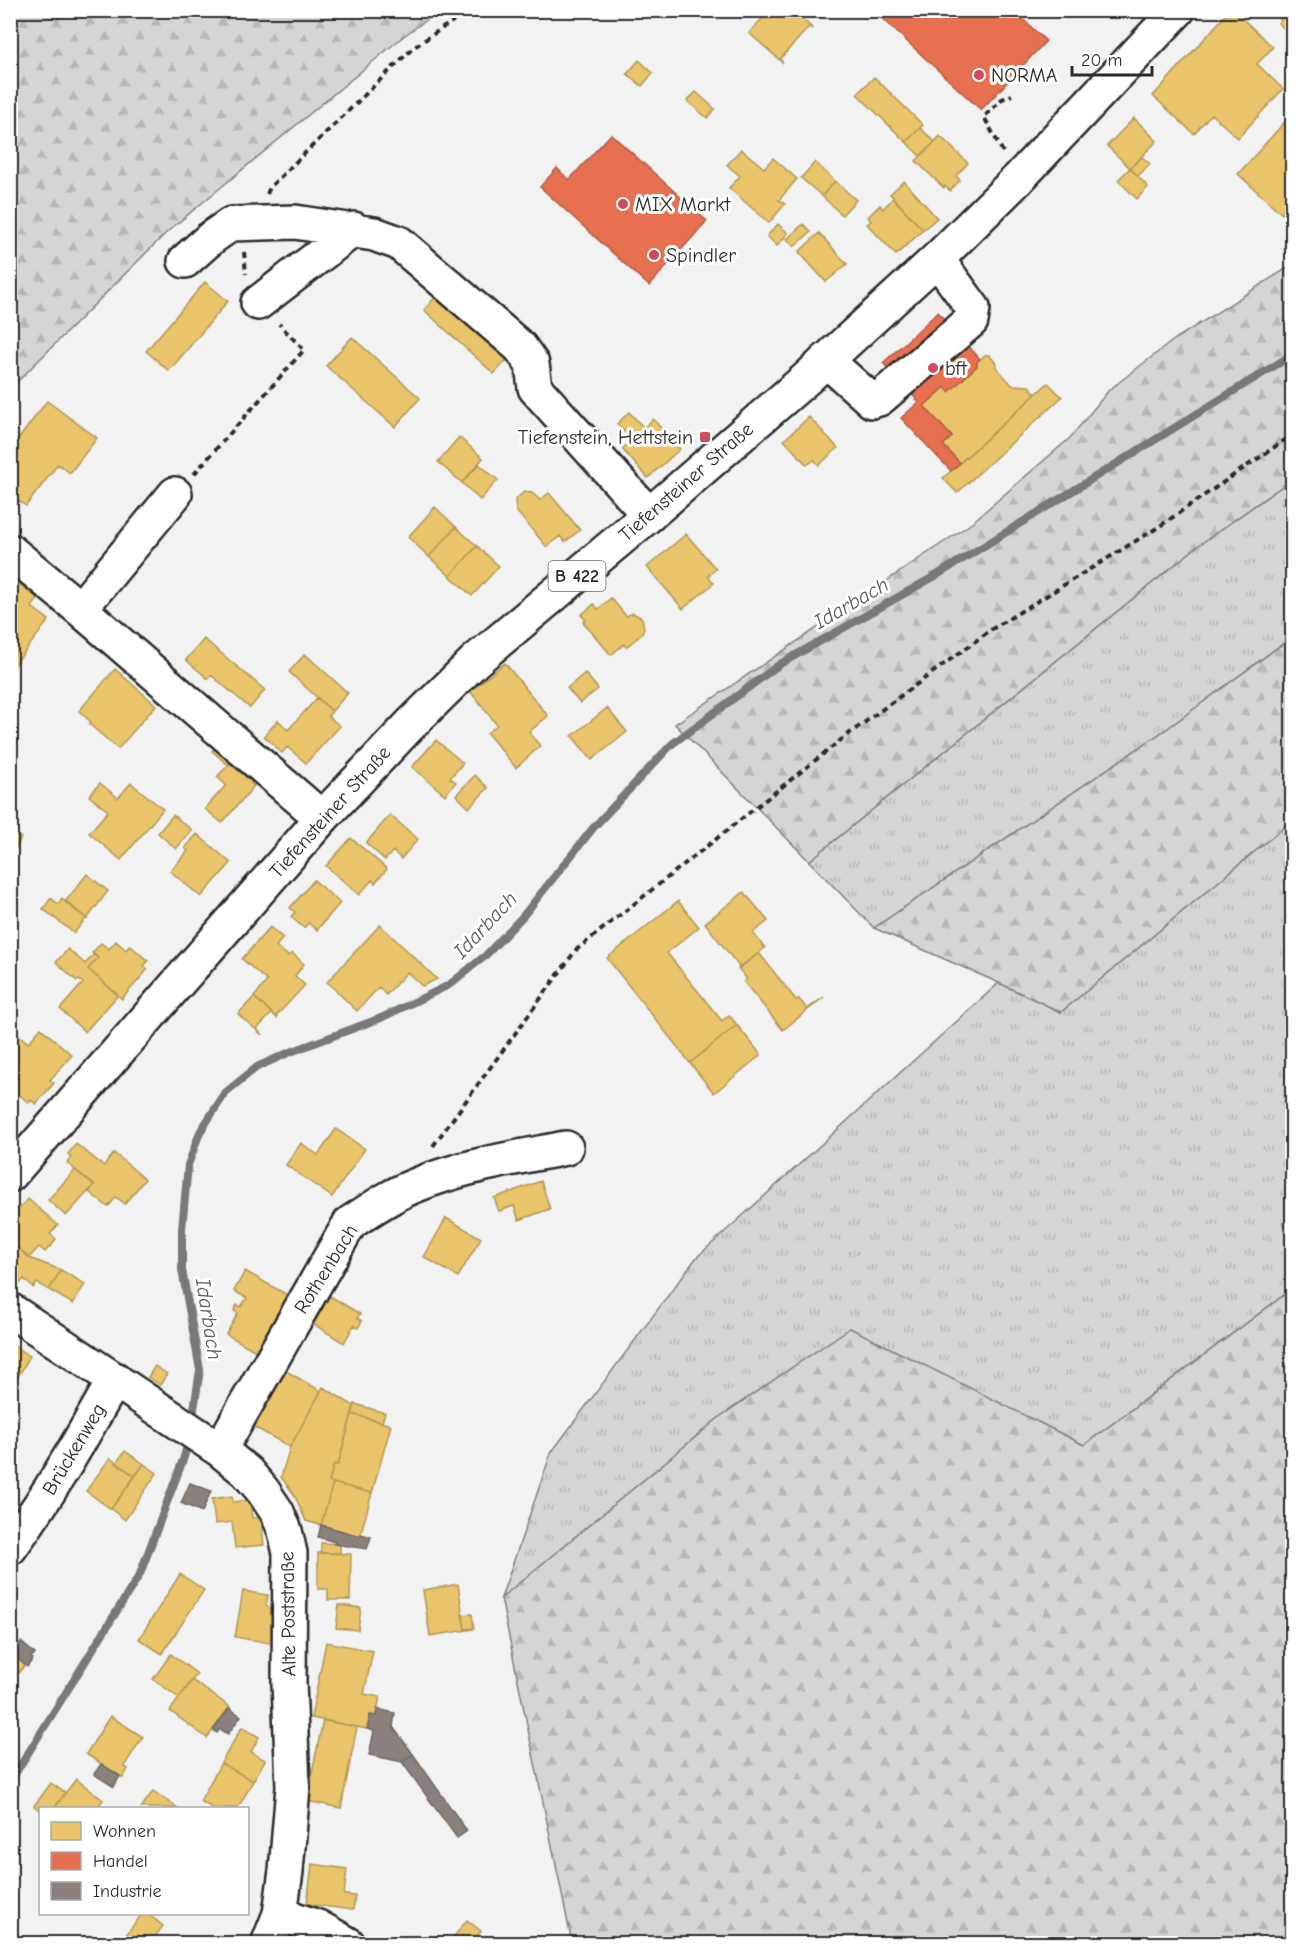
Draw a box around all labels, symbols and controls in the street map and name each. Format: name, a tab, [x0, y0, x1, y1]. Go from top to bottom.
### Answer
scale bar	[1072, 39, 1152, 77]
text: 20 m	[1081, 50, 1122, 71]
place label: NORMA	[991, 64, 1058, 87]
marker: NORMA	[972, 68, 986, 82]
place label: MIX Markt	[635, 193, 732, 216]
marker: MIX Markt	[616, 197, 630, 211]
place label: Spindler	[666, 244, 736, 267]
marker: Spindler	[647, 248, 661, 262]
place label: bft	[945, 357, 968, 380]
marker: bft	[926, 361, 940, 375]
street label: Tiefensteiner Straße	[614, 417, 758, 547]
place label: Tiefenstein, Hettstein	[518, 426, 693, 449]
marker: Tiefenstein, Hettstein	[698, 430, 712, 444]
road number: B 422	[548, 561, 606, 591]
water label: Idarbach	[809, 572, 893, 634]
street label: Tiefensteiner Straße	[265, 741, 395, 883]
water label: Idarbach	[448, 887, 522, 964]
street label: Rothenbach	[289, 1220, 363, 1318]
water label: Idarbach	[191, 1276, 227, 1361]
street label: Brückenweg	[38, 1399, 110, 1499]
street label: Alte Poststraße	[275, 1551, 301, 1677]
legend	[39, 1807, 249, 1915]
text: Wohnen	[93, 1821, 156, 1842]
text: Handel	[93, 1851, 148, 1872]
text: Industrie	[93, 1881, 162, 1902]

